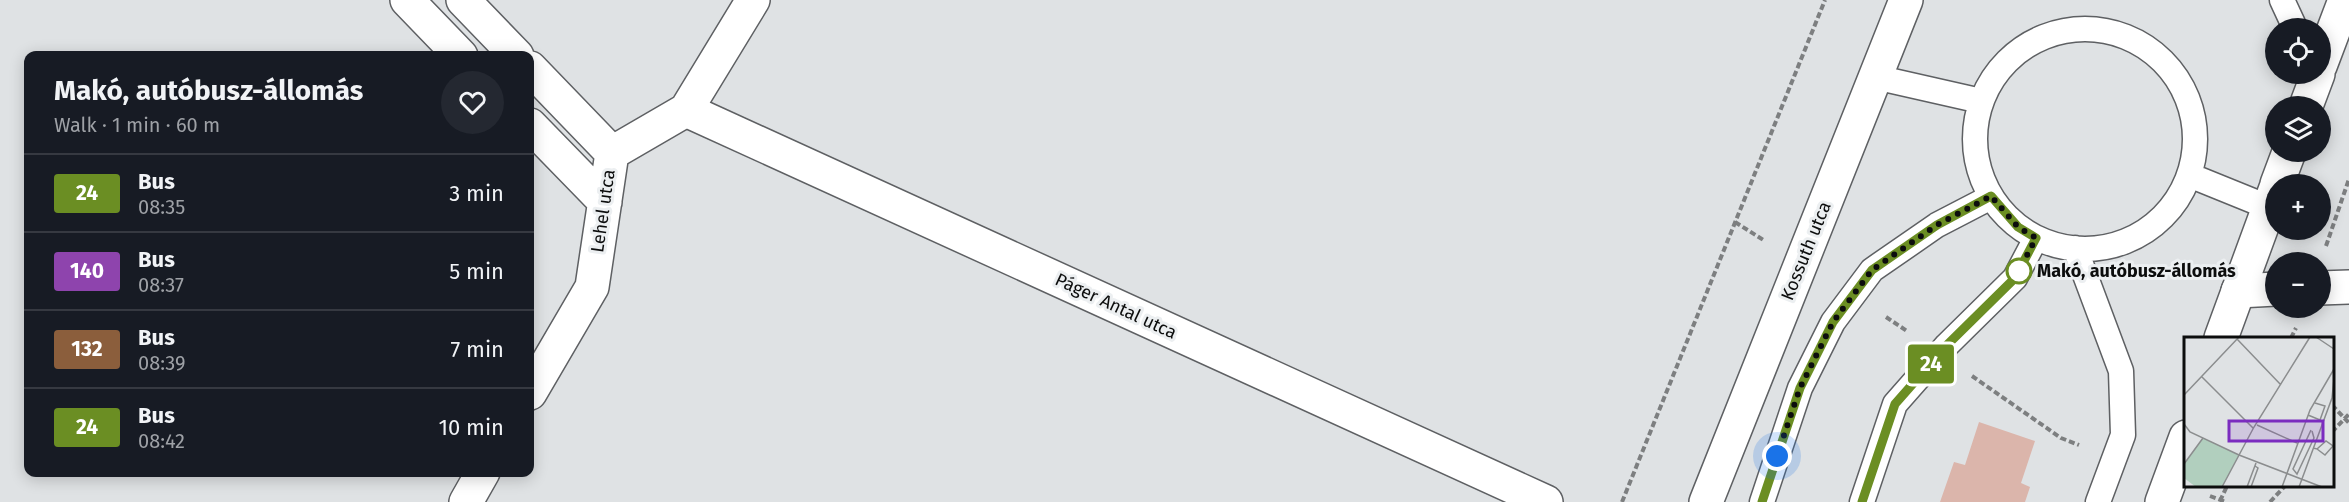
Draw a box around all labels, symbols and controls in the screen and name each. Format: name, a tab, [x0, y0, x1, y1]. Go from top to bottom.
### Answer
map controls	[2265, 18, 2331, 318]
button: locate	[2265, 18, 2331, 84]
button: heart	[441, 71, 504, 134]
text: Makó, autóbusz-állomás	[54, 74, 363, 107]
button: layers	[2265, 96, 2331, 162]
text: Walk · 1 min · 60 m	[54, 113, 220, 137]
text: Bus	[138, 168, 175, 195]
street label: Lehel utca	[586, 168, 620, 254]
button: +	[2265, 174, 2331, 240]
text: 24	[76, 180, 98, 206]
text: 3 min	[449, 180, 504, 207]
text: 08:35	[138, 195, 185, 219]
street label: Kossuth utca	[1776, 198, 1836, 304]
text: Bus	[138, 246, 175, 273]
button: −	[2265, 252, 2331, 318]
text: 140	[70, 258, 104, 284]
text: 5 min	[449, 258, 504, 285]
marker: Makó, autóbusz-állomás	[2006, 258, 2032, 284]
place label: Makó, autóbusz-állomás	[2037, 260, 2236, 282]
street label: Páger Antal utca	[1052, 268, 1180, 344]
text: 08:37	[138, 273, 184, 297]
text: Bus	[138, 324, 175, 351]
text: 132	[71, 336, 103, 362]
text: 7 min	[450, 336, 504, 363]
inset map	[2184, 337, 2334, 487]
line badge: 24	[1904, 344, 1958, 384]
text: 08:39	[138, 351, 185, 375]
text: 24	[1920, 351, 1942, 377]
text: Bus	[138, 402, 175, 429]
text: 24	[76, 414, 98, 440]
text: 10 min	[438, 414, 504, 441]
text: 08:42	[138, 429, 185, 453]
your location	[1762, 441, 1792, 471]

